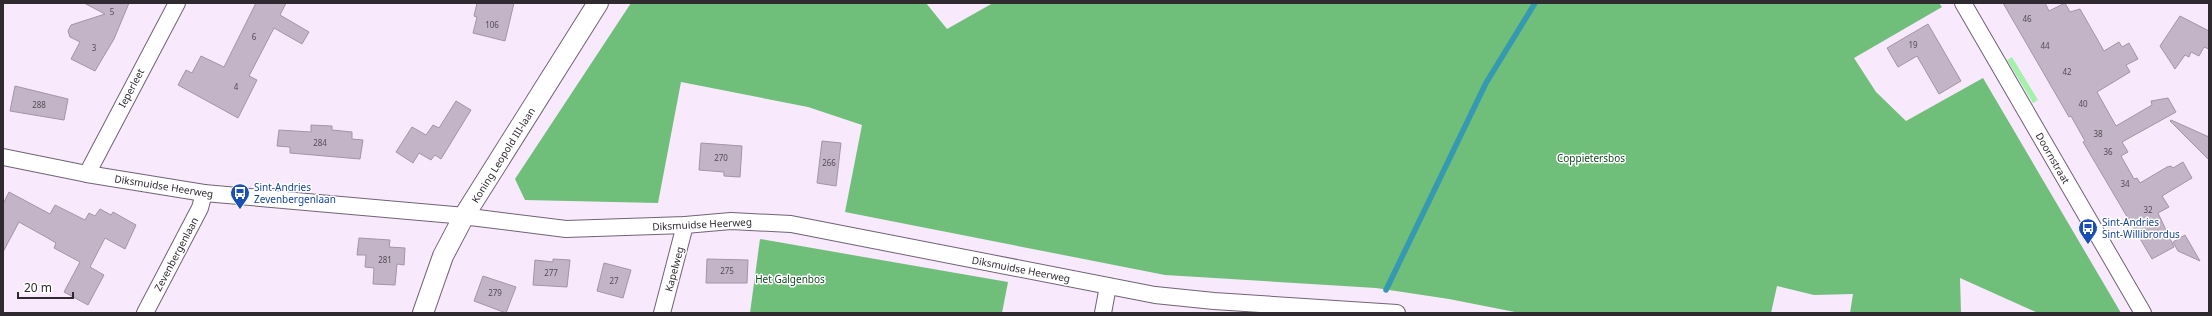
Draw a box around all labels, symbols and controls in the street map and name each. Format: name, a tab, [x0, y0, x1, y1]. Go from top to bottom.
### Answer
house number: 5	[110, 6, 115, 17]
house number: 46	[2022, 13, 2032, 24]
house number: 106	[485, 19, 499, 30]
house number: 6	[252, 31, 257, 42]
house number: 19	[1908, 39, 1918, 50]
house number: 44	[2040, 40, 2050, 51]
house number: 3	[92, 42, 97, 53]
street label: Ieperleet	[115, 66, 147, 110]
house number: 42	[2062, 66, 2072, 77]
house number: 4	[234, 81, 239, 92]
house number: 40	[2078, 98, 2088, 109]
house number: 288	[32, 99, 46, 110]
street label: Koning Leopold III-laan	[468, 105, 538, 205]
house number: 38	[2093, 128, 2103, 139]
street label: Doornstraat	[2033, 130, 2073, 186]
house number: 284	[313, 137, 327, 148]
house number: 36	[2103, 146, 2113, 157]
park label: Coppietersbos	[1557, 151, 1625, 165]
house number: 270	[714, 152, 728, 163]
house number: 266	[822, 157, 836, 168]
street label: Diksmuidse Heerweg	[114, 171, 214, 201]
house number: 34	[2120, 178, 2130, 189]
place label: Sint-Andries Zevenbergenlaan	[254, 180, 336, 206]
bus stop icon: Sint-Andries Zevenbergenlaan	[229, 182, 251, 210]
house number: 32	[2143, 204, 2153, 215]
street label: Diksmuidse Heerweg	[652, 214, 752, 234]
street label: Zevenbergenlaan	[151, 215, 201, 293]
place label: Sint-Andries Sint-Willibrordus	[2102, 215, 2180, 241]
bus stop icon: Sint-Andries Sint-Willibrordus	[2077, 217, 2099, 245]
street label: Kapelweg	[661, 245, 687, 293]
street label: Diksmuidse Heerweg	[971, 253, 1071, 285]
house number: 281	[378, 254, 392, 265]
house number: 275	[720, 265, 734, 276]
house number: 277	[544, 267, 558, 278]
park label: Het Galgenbos	[755, 272, 825, 286]
scale bar	[18, 274, 73, 300]
house number: 27	[609, 275, 619, 286]
text: 20 m	[24, 279, 52, 296]
house number: 279	[488, 287, 502, 298]

